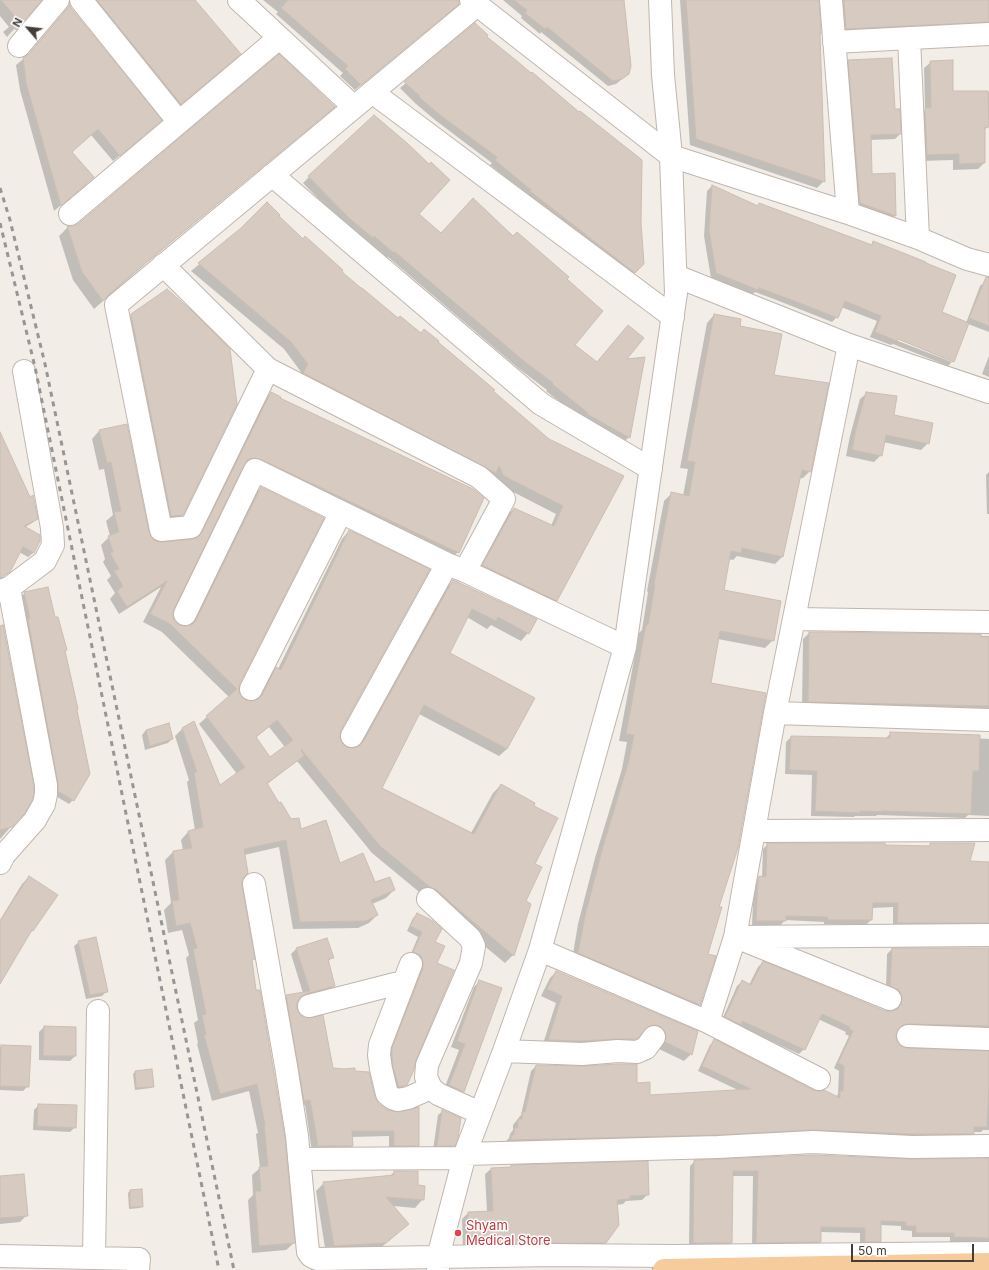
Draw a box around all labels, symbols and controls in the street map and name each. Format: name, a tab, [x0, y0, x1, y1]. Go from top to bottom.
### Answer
north arrow	[8, 8, 48, 48]
text: N	[9, 15, 26, 29]
place label: Shyam Medical Store	[466, 1218, 551, 1249]
marker: Shyam Medical Store	[453, 1228, 463, 1238]
scale bar	[853, 1236, 976, 1262]
text: 50 m	[858, 1243, 887, 1258]

